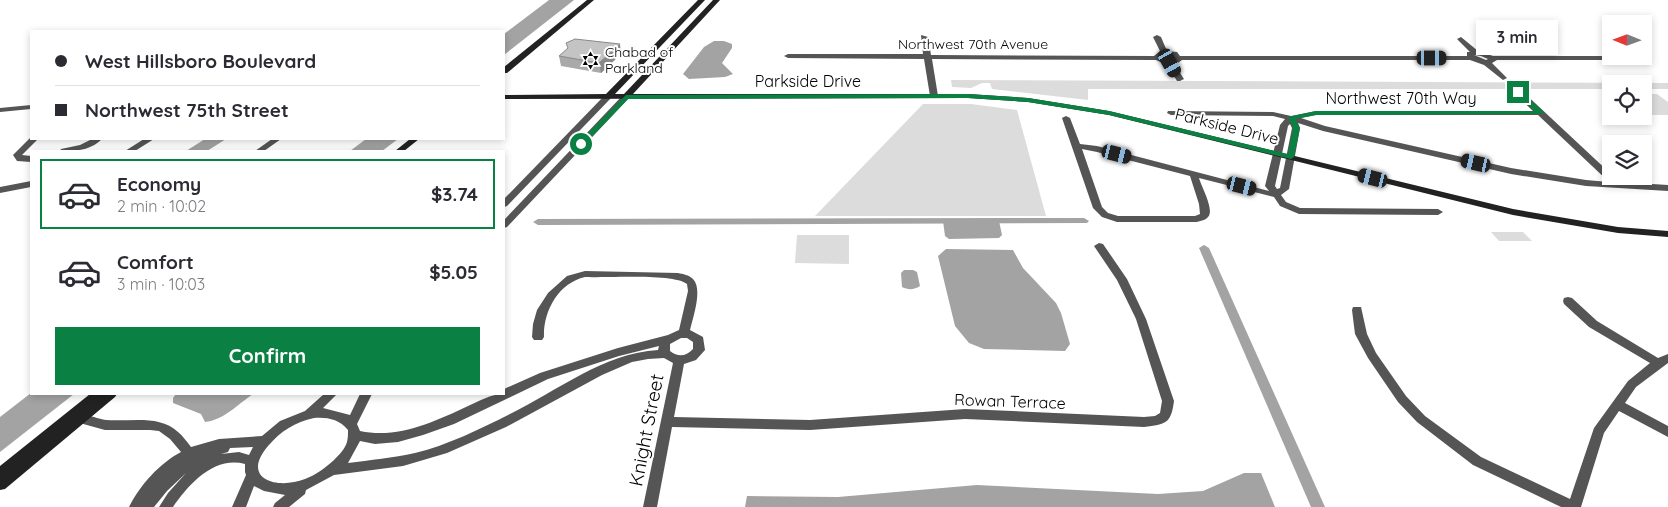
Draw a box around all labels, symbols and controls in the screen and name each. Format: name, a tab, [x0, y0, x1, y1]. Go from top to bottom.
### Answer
north arrow	[1602, 15, 1652, 65]
map controls	[1602, 15, 1652, 185]
callout: 3 min	[1477, 19, 1559, 54]
text: 3 min	[1496, 27, 1538, 47]
street label: Northwest 70th Avenue	[898, 35, 1048, 53]
place label: Chabad of Parkland	[605, 43, 673, 77]
car	[1156, 46, 1183, 80]
text: West Hillsboro Boulevard	[85, 49, 316, 73]
synagogue icon: Chabad of Parkland	[581, 50, 601, 70]
car	[1417, 51, 1447, 66]
street label: Parkside Drive	[755, 71, 861, 91]
button: locate	[1602, 75, 1652, 125]
route end	[1507, 81, 1529, 103]
street label: Northwest 70th Way	[1325, 88, 1477, 108]
text: Northwest 75th Street	[85, 98, 289, 122]
street label: Parkside Drive	[1173, 103, 1281, 149]
route start	[570, 133, 592, 155]
button: layers	[1602, 135, 1652, 185]
car	[1100, 143, 1133, 165]
car	[1459, 152, 1492, 174]
car	[1356, 167, 1389, 189]
icon: car	[57, 172, 102, 217]
text: Economy	[117, 172, 201, 196]
car	[1225, 175, 1258, 197]
text: $3.74	[431, 182, 478, 206]
text: 2 min · 10:02	[117, 196, 206, 216]
icon: car	[57, 250, 102, 295]
text: Comfort	[117, 250, 194, 274]
text: $5.05	[429, 260, 478, 284]
text: 3 min · 10:03	[117, 274, 205, 294]
button: Confirm	[55, 327, 480, 385]
street label: Knight Street	[623, 372, 669, 488]
street label: Rowan Terrace	[954, 389, 1066, 413]

